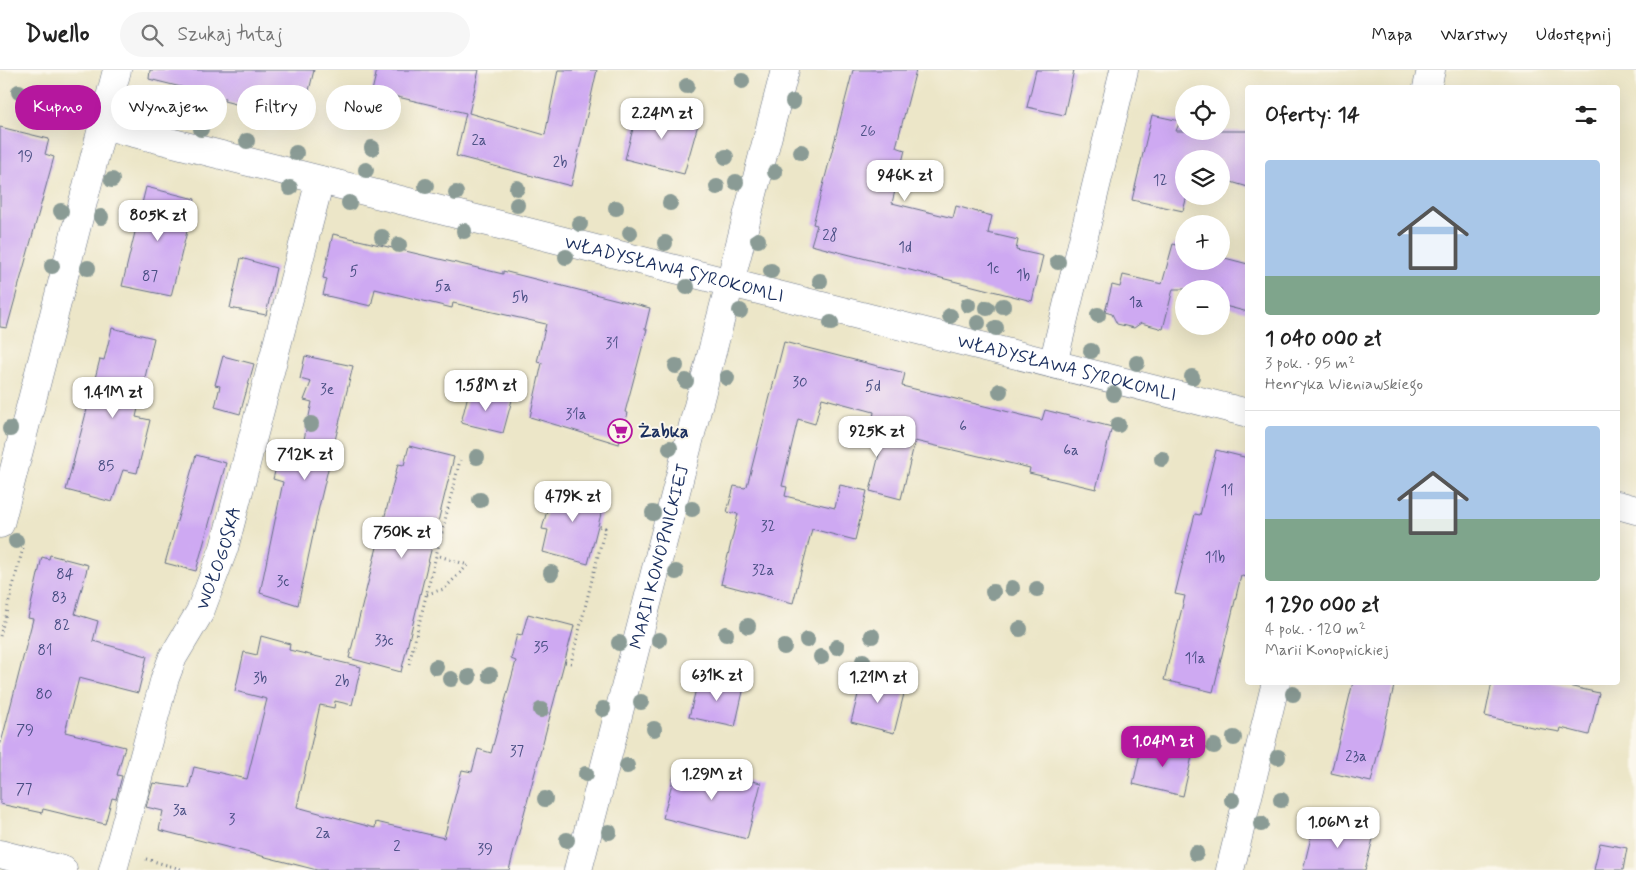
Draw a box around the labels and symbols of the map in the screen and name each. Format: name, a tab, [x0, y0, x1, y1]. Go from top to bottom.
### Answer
pin: 2.24M zł	[610, 98, 714, 140]
house number: 26	[860, 122, 876, 142]
house number: 2a	[471, 131, 487, 151]
house number: 19	[17, 147, 33, 167]
house number: 2b	[553, 153, 567, 173]
pin: 946K zł	[859, 160, 951, 202]
house number: 12	[1153, 171, 1167, 191]
pin: 805K zł	[112, 200, 204, 242]
house number: 28	[822, 226, 838, 246]
street label: WŁADYSŁAWA SYROKOMLI	[562, 231, 786, 309]
house number: 1d	[898, 238, 912, 258]
house number: 1c	[987, 259, 999, 279]
house number: 5	[349, 262, 359, 282]
house number: 1b	[1016, 266, 1030, 286]
house number: 87	[142, 267, 158, 287]
house number: 5a	[435, 277, 452, 297]
house number: 5b	[512, 288, 528, 308]
house number: 1a	[1129, 293, 1143, 313]
street label: WŁADYSŁAWA SYROKOMLI	[955, 329, 1179, 408]
house number: 31	[605, 334, 619, 354]
pin: 1.58M zł	[434, 370, 538, 412]
house number: 30	[792, 373, 808, 393]
pin: 1.41M zł	[61, 376, 165, 419]
house number: 5d	[865, 377, 881, 397]
house number: 3e	[320, 380, 334, 400]
house number: 31a	[566, 405, 587, 425]
pin: 925K zł	[831, 416, 923, 458]
house number: 6	[959, 417, 967, 437]
supermarket icon: Żabka	[607, 418, 633, 444]
place label: Żabka	[638, 420, 689, 444]
pin: 712K zł	[259, 438, 351, 481]
house number: 6a	[1063, 441, 1079, 461]
house number: 85	[98, 457, 114, 477]
street label: MARII KONOPNICKIEJ	[625, 461, 696, 652]
pin: 479K zł	[527, 480, 619, 523]
house number: 11	[1220, 481, 1234, 501]
street label: WOŁOGOSKA	[191, 504, 247, 613]
pin: 750K zł	[356, 516, 448, 559]
house number: 32	[761, 517, 775, 537]
house number: 11b	[1205, 548, 1225, 568]
house number: 32a	[752, 561, 774, 581]
house number: 84	[56, 565, 74, 585]
house number: 3c	[277, 572, 289, 592]
house number: 83	[52, 588, 66, 608]
house number: 82	[54, 616, 70, 636]
house number: 33c	[374, 631, 394, 651]
house number: 35	[534, 638, 548, 658]
house number: 81	[38, 641, 52, 661]
house number: 11a	[1185, 649, 1206, 669]
pin: 631K zł	[671, 660, 763, 702]
pin: 1.21M zł	[826, 662, 930, 704]
house number: 3b	[253, 669, 267, 689]
house number: 2b	[335, 672, 349, 692]
house number: 80	[35, 685, 53, 705]
house number: 79	[16, 721, 34, 741]
pin: 1.04M zł	[1111, 726, 1215, 768]
house number: 37	[510, 742, 525, 762]
house number: 23a	[1345, 747, 1367, 767]
pin: 1.29M zł	[660, 758, 764, 801]
house number: 77	[16, 780, 33, 800]
house number: 3a	[173, 801, 188, 821]
pin: 1.06M zł	[1286, 806, 1390, 849]
house number: 3	[229, 810, 236, 830]
house number: 2a	[315, 824, 331, 844]
house number: 2	[393, 837, 401, 857]
house number: 39	[477, 840, 493, 860]

